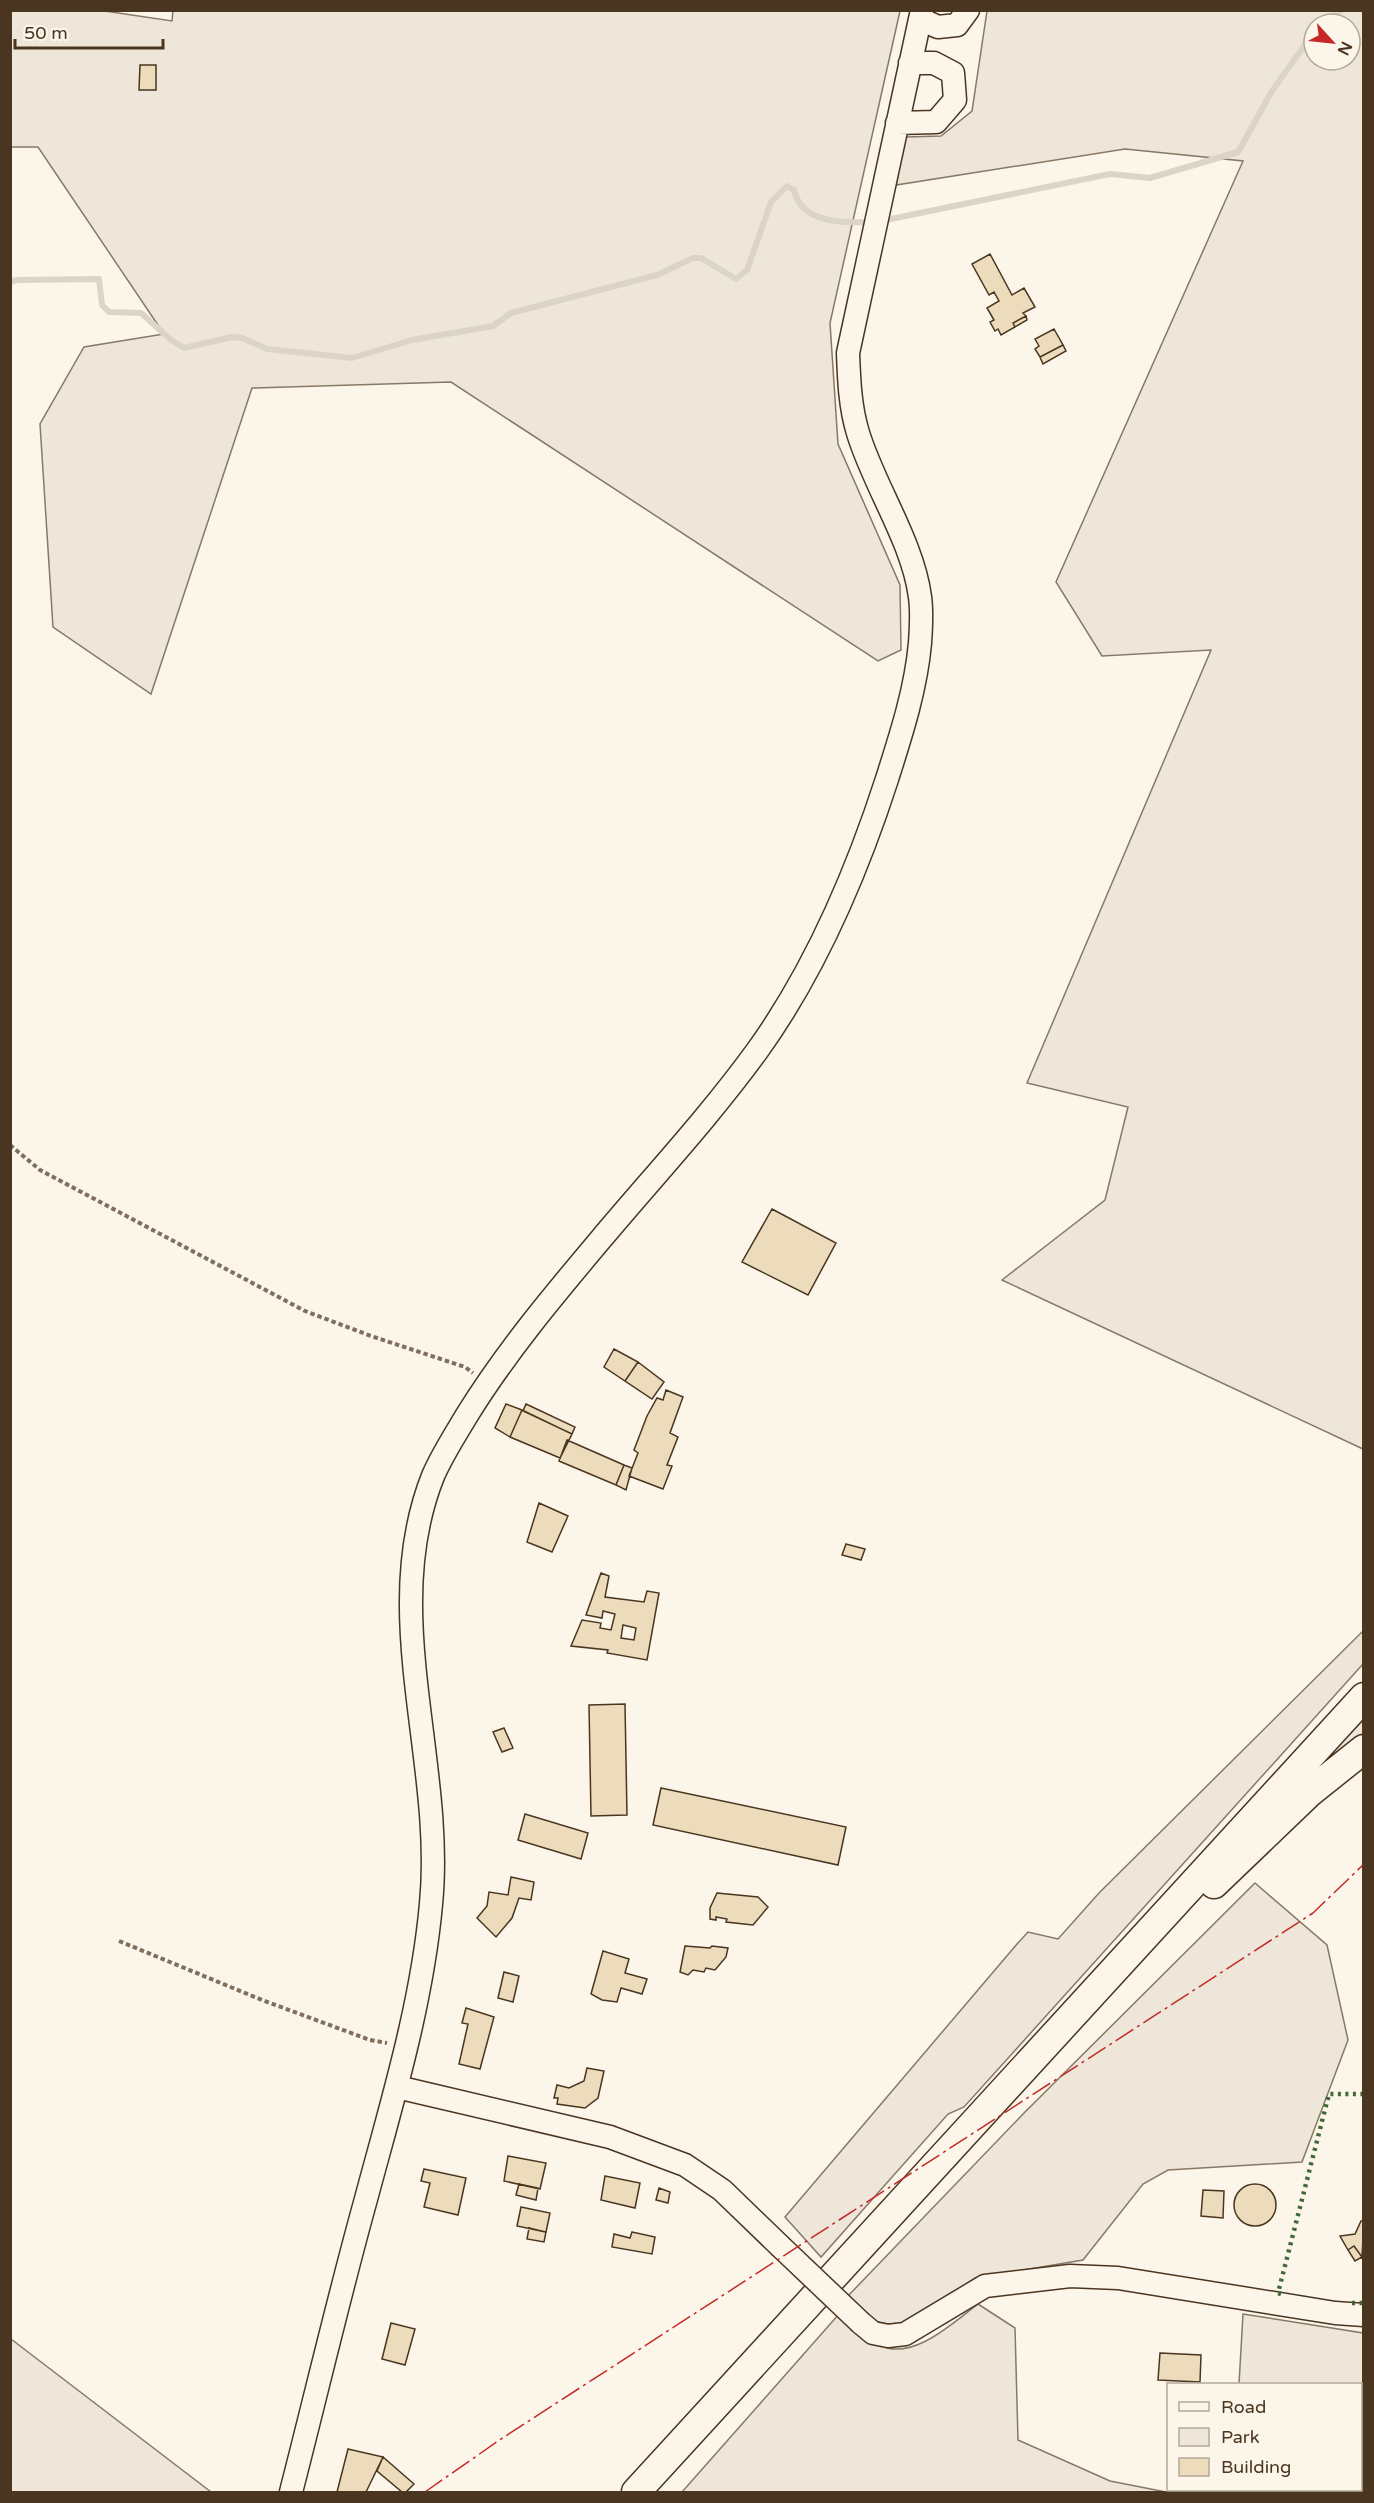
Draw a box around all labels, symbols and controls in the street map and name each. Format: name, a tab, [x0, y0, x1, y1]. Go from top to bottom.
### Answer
scale bar	[15, 12, 164, 50]
north arrow	[1302, 12, 1362, 72]
text: 50 m	[24, 22, 68, 44]
text: N	[1333, 38, 1356, 59]
legend	[1167, 2383, 1362, 2491]
text: Road	[1221, 2396, 1266, 2418]
text: Park	[1221, 2426, 1260, 2448]
text: Building	[1221, 2456, 1291, 2478]

